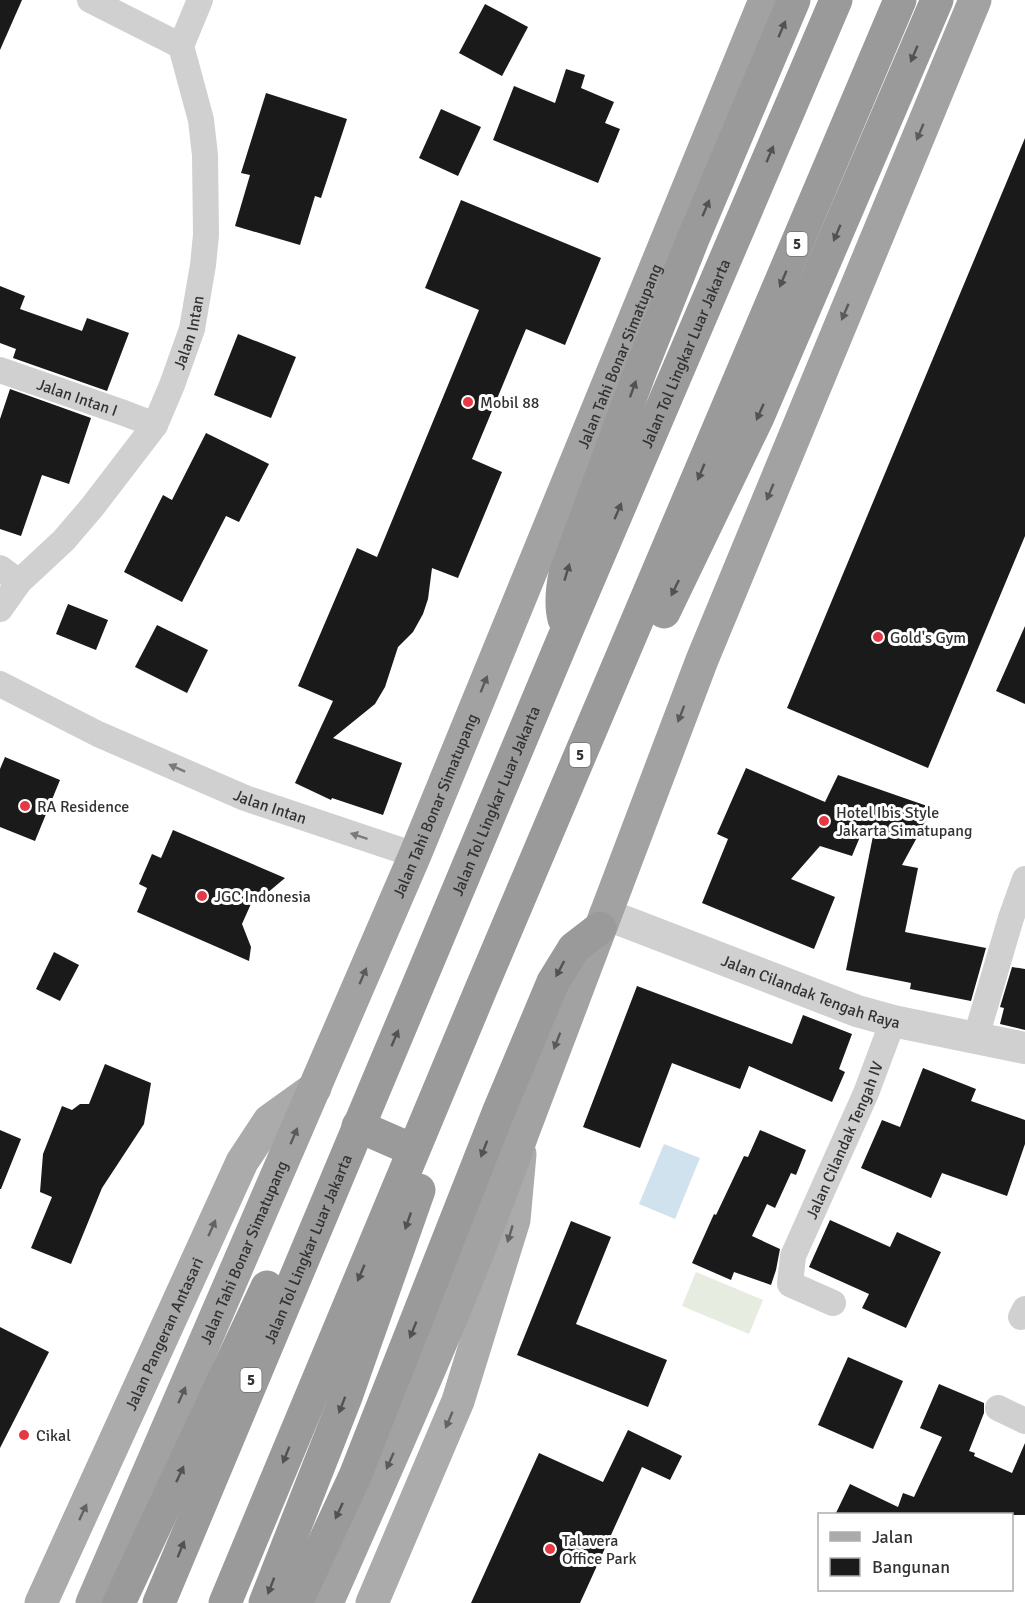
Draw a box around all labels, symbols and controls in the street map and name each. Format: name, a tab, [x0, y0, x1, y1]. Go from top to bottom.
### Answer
one-way arrow	[777, 19, 787, 37]
one-way arrow	[909, 45, 919, 63]
one-way arrow	[915, 123, 925, 141]
one-way arrow	[765, 145, 775, 163]
one-way arrow	[701, 199, 711, 217]
one-way arrow	[833, 225, 842, 242]
road number: 5	[786, 232, 808, 256]
street label: Jalan Tol Lingkar Luar Jakarta	[637, 256, 735, 451]
street label: Jalan Tahi Bonar Simatupang	[573, 261, 667, 452]
one-way arrow	[778, 270, 788, 288]
street label: Jalan Intan	[169, 294, 209, 372]
one-way arrow	[840, 303, 850, 321]
street label: Jalan Intan I	[34, 375, 120, 421]
one-way arrow	[629, 380, 639, 398]
place label: Mobil 88	[480, 393, 540, 413]
marker: Mobil 88	[461, 395, 475, 409]
one-way arrow	[755, 404, 765, 422]
one-way arrow	[696, 463, 705, 480]
one-way arrow	[765, 483, 775, 501]
one-way arrow	[613, 502, 623, 520]
one-way arrow	[562, 563, 572, 581]
one-way arrow	[670, 579, 680, 596]
place label: Gold's Gym	[890, 628, 966, 648]
marker: Gold's Gym	[871, 630, 885, 644]
one-way arrow	[479, 674, 489, 692]
street label: Jalan Tol Lingkar Luar Jakarta	[448, 703, 545, 899]
one-way arrow	[676, 705, 685, 723]
street label: Jalan Tahi Bonar Simatupang	[389, 711, 483, 901]
road number: 5	[570, 743, 590, 767]
one-way arrow	[168, 764, 185, 773]
street label: Jalan Intan	[230, 785, 309, 829]
place label: RA Residence	[37, 797, 129, 817]
marker: RA Residence	[18, 799, 32, 813]
place label: Hotel Ibis Style Jakarta Simatupang	[836, 803, 973, 841]
marker: Hotel Ibis Style Jakarta Simatupang	[817, 814, 831, 828]
one-way arrow	[350, 831, 368, 841]
place label: JGC Indonesia	[214, 887, 311, 907]
marker: JGC Indonesia	[195, 889, 209, 903]
street label: Jalan Cilandak Tengah Raya	[718, 951, 902, 1033]
one-way arrow	[555, 961, 565, 978]
one-way arrow	[358, 967, 367, 984]
one-way arrow	[391, 1029, 400, 1047]
one-way arrow	[552, 1033, 562, 1051]
street label: Jalan Cilandak Tengah IV	[802, 1059, 888, 1222]
one-way arrow	[290, 1127, 299, 1145]
one-way arrow	[479, 1140, 489, 1158]
street label: Jalan Tol Lingkar Luar Jakarta	[260, 1152, 357, 1347]
street label: Jalan Tahi Bonar Simatupang	[196, 1158, 293, 1347]
one-way arrow	[402, 1212, 412, 1230]
one-way arrow	[207, 1219, 217, 1237]
one-way arrow	[505, 1225, 514, 1243]
street label: Jalan Pangeran Antasari	[121, 1254, 208, 1414]
one-way arrow	[356, 1265, 366, 1283]
one-way arrow	[407, 1322, 417, 1340]
road number: 5	[240, 1368, 262, 1392]
one-way arrow	[177, 1386, 187, 1404]
one-way arrow	[337, 1396, 347, 1414]
one-way arrow	[445, 1411, 454, 1428]
place label: Cikal	[36, 1426, 71, 1446]
marker: Cikal	[17, 1428, 31, 1442]
one-way arrow	[281, 1446, 290, 1464]
one-way arrow	[385, 1453, 394, 1470]
one-way arrow	[176, 1465, 185, 1483]
one-way arrow	[334, 1502, 343, 1519]
one-way arrow	[78, 1504, 87, 1521]
legend	[818, 1513, 1013, 1591]
text: Jalan	[872, 1526, 913, 1548]
place label: Talavera Office Park	[562, 1531, 637, 1569]
one-way arrow	[176, 1539, 186, 1557]
marker: Talavera Office Park	[543, 1542, 557, 1556]
text: Bangunan	[872, 1556, 950, 1578]
one-way arrow	[266, 1578, 276, 1596]

